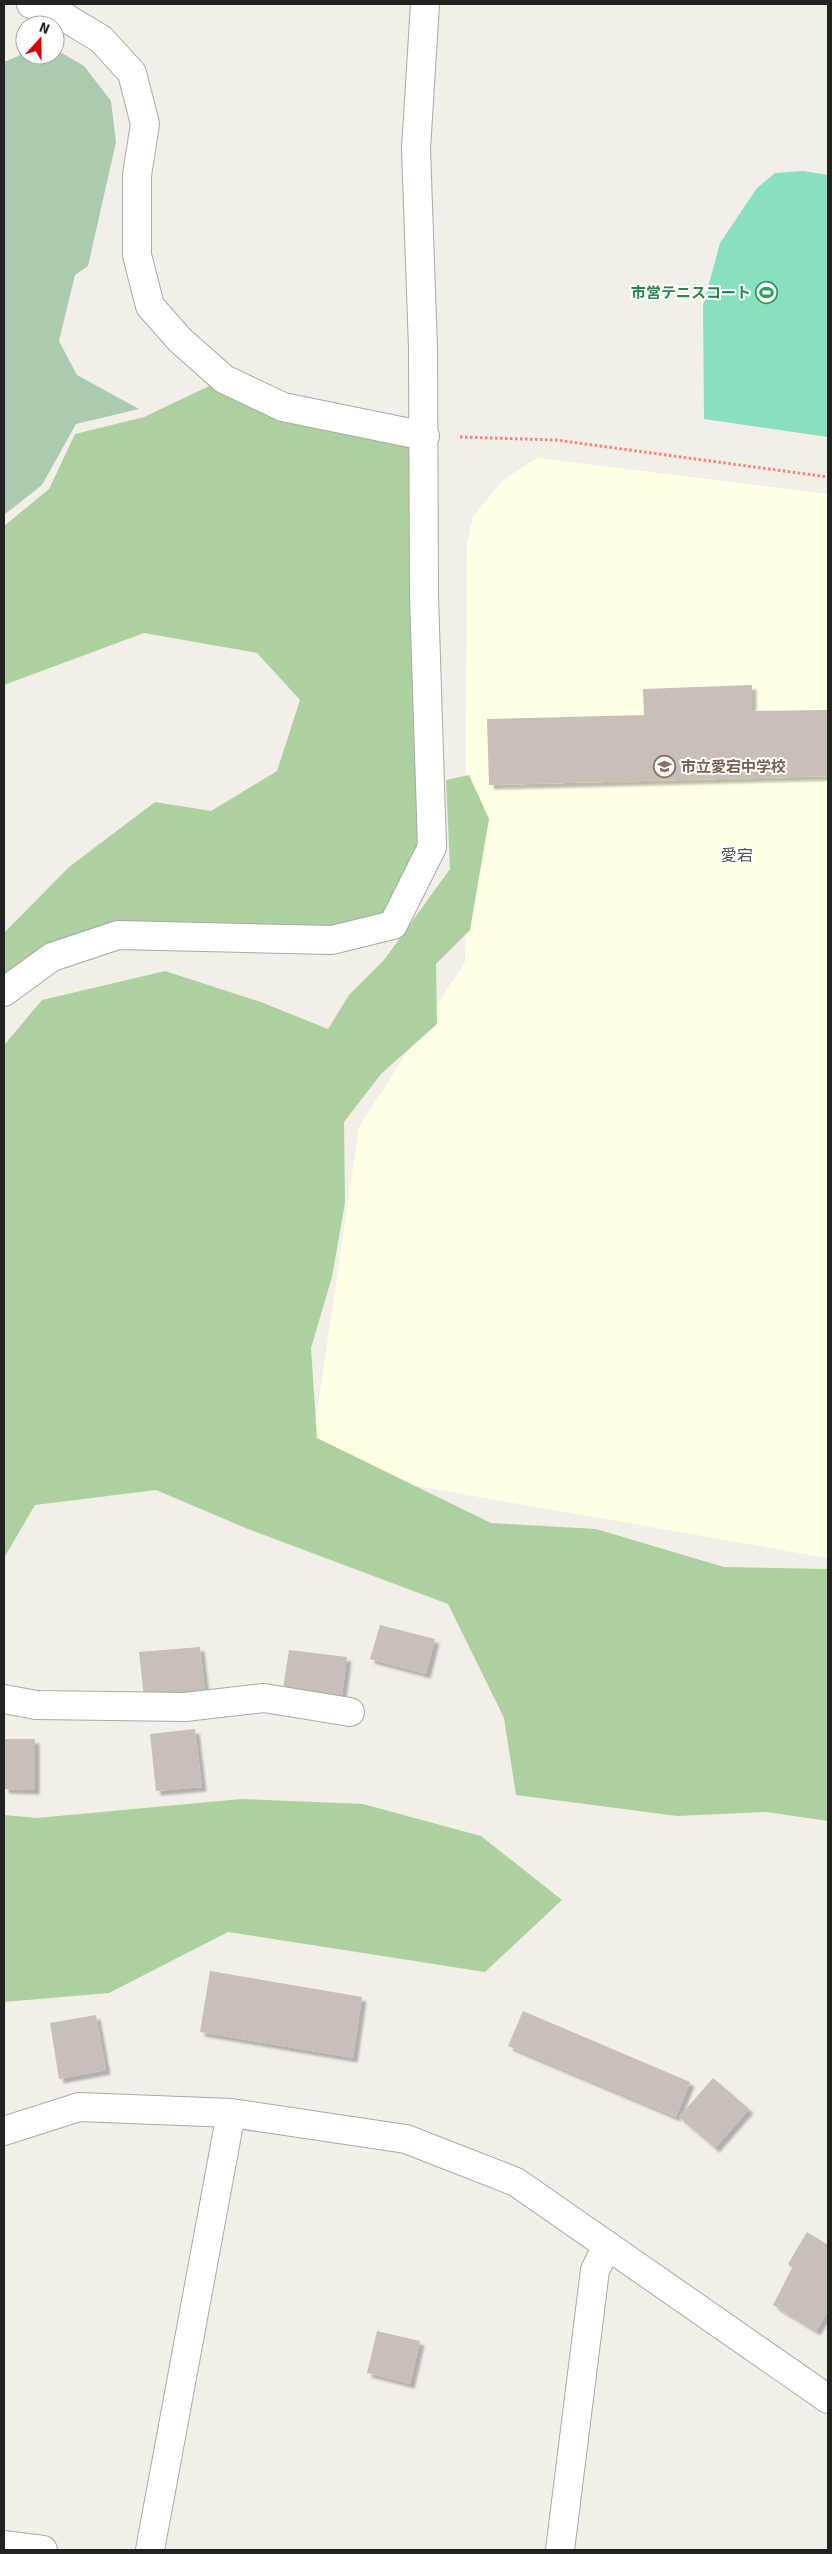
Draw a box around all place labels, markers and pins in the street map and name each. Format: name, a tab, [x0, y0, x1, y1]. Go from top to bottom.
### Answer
sports icon: 市営テニスコート	[755, 281, 779, 305]
place label: 市営テニスコート	[631, 284, 751, 302]
school or university icon: 市立愛宕中学校	[653, 755, 677, 779]
place label: 市立愛宕中学校	[681, 758, 786, 776]

